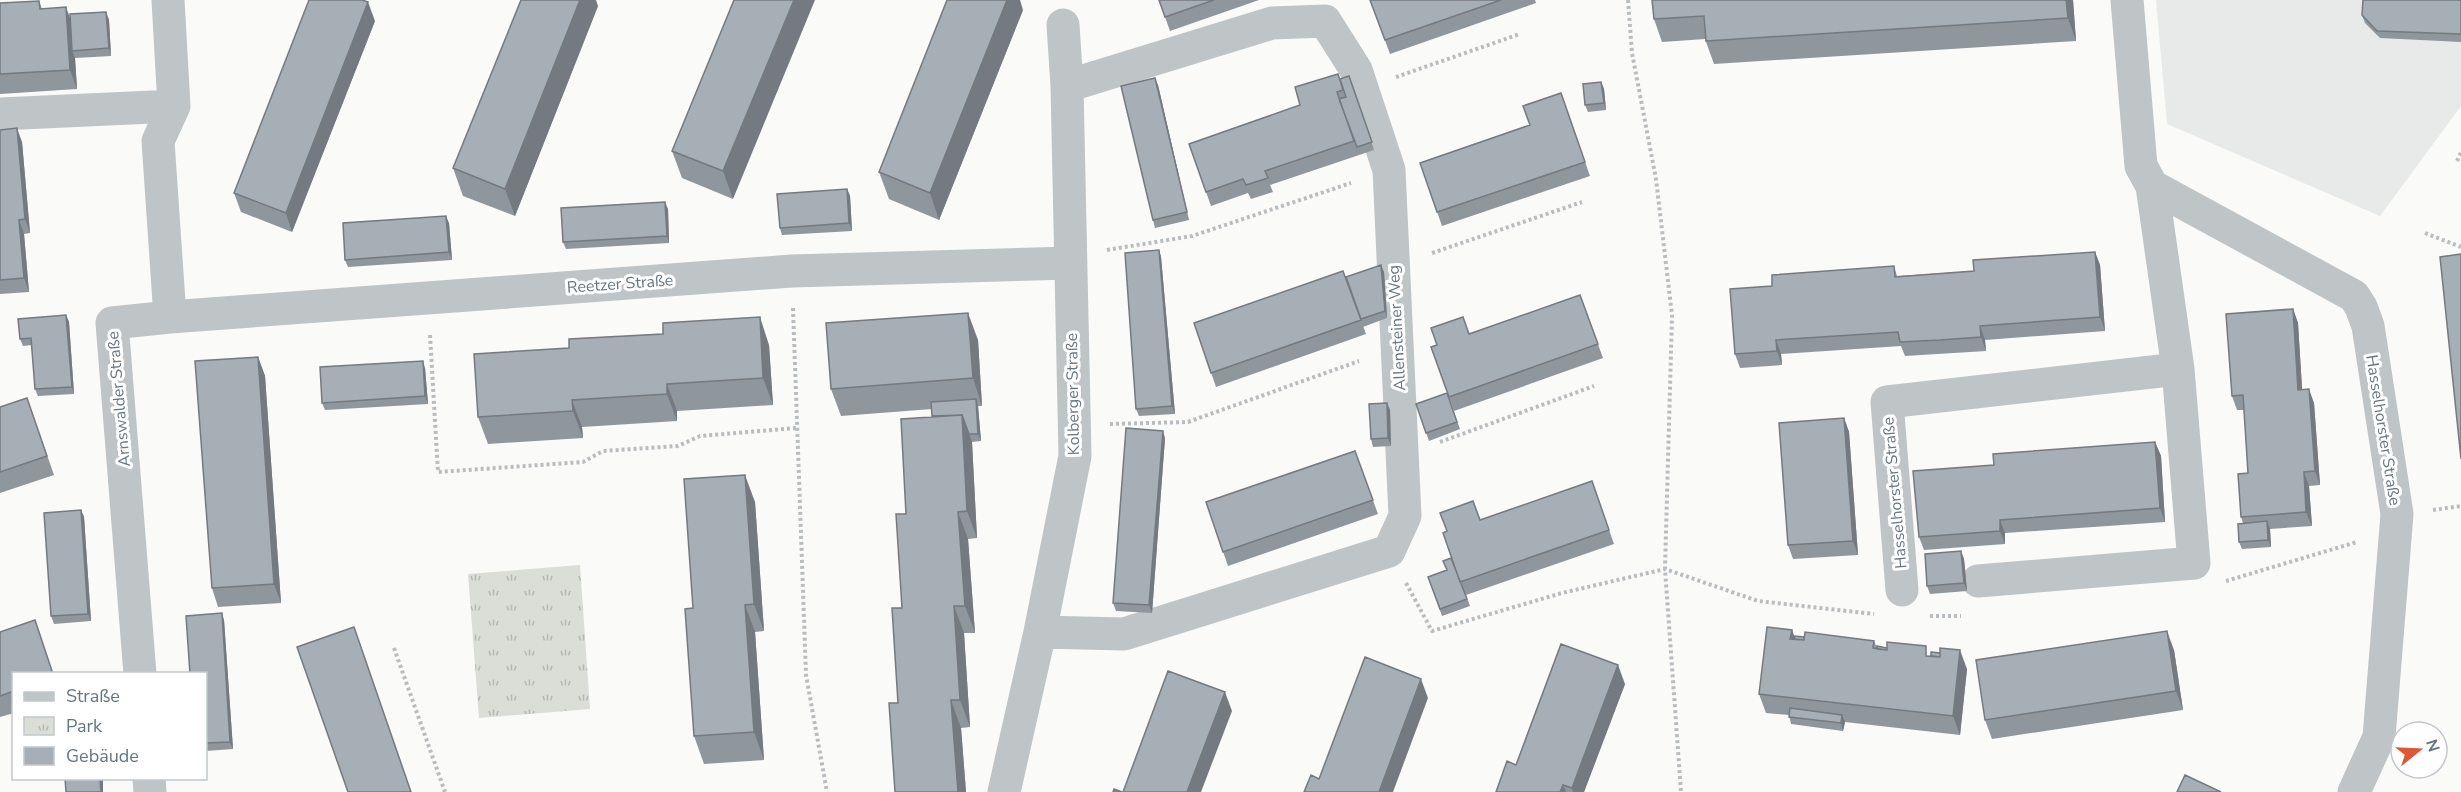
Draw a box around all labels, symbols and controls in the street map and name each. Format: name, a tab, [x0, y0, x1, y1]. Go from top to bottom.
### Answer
street label: Allensteiner Weg	[1383, 264, 1411, 391]
street label: Reetzer Straße	[566, 269, 674, 299]
street label: Arnswalder Straße	[102, 330, 136, 468]
street label: Kolberger Straße	[1061, 333, 1085, 455]
street label: Hasselhorster Straße	[2360, 353, 2406, 507]
street label: Hasselhorster Straße	[1877, 416, 1913, 570]
legend	[12, 672, 207, 780]
text: Straße	[66, 684, 120, 708]
text: Park	[66, 714, 103, 738]
north arrow	[2389, 720, 2449, 780]
text: N	[2420, 737, 2445, 755]
text: Gebäude	[66, 744, 139, 768]

